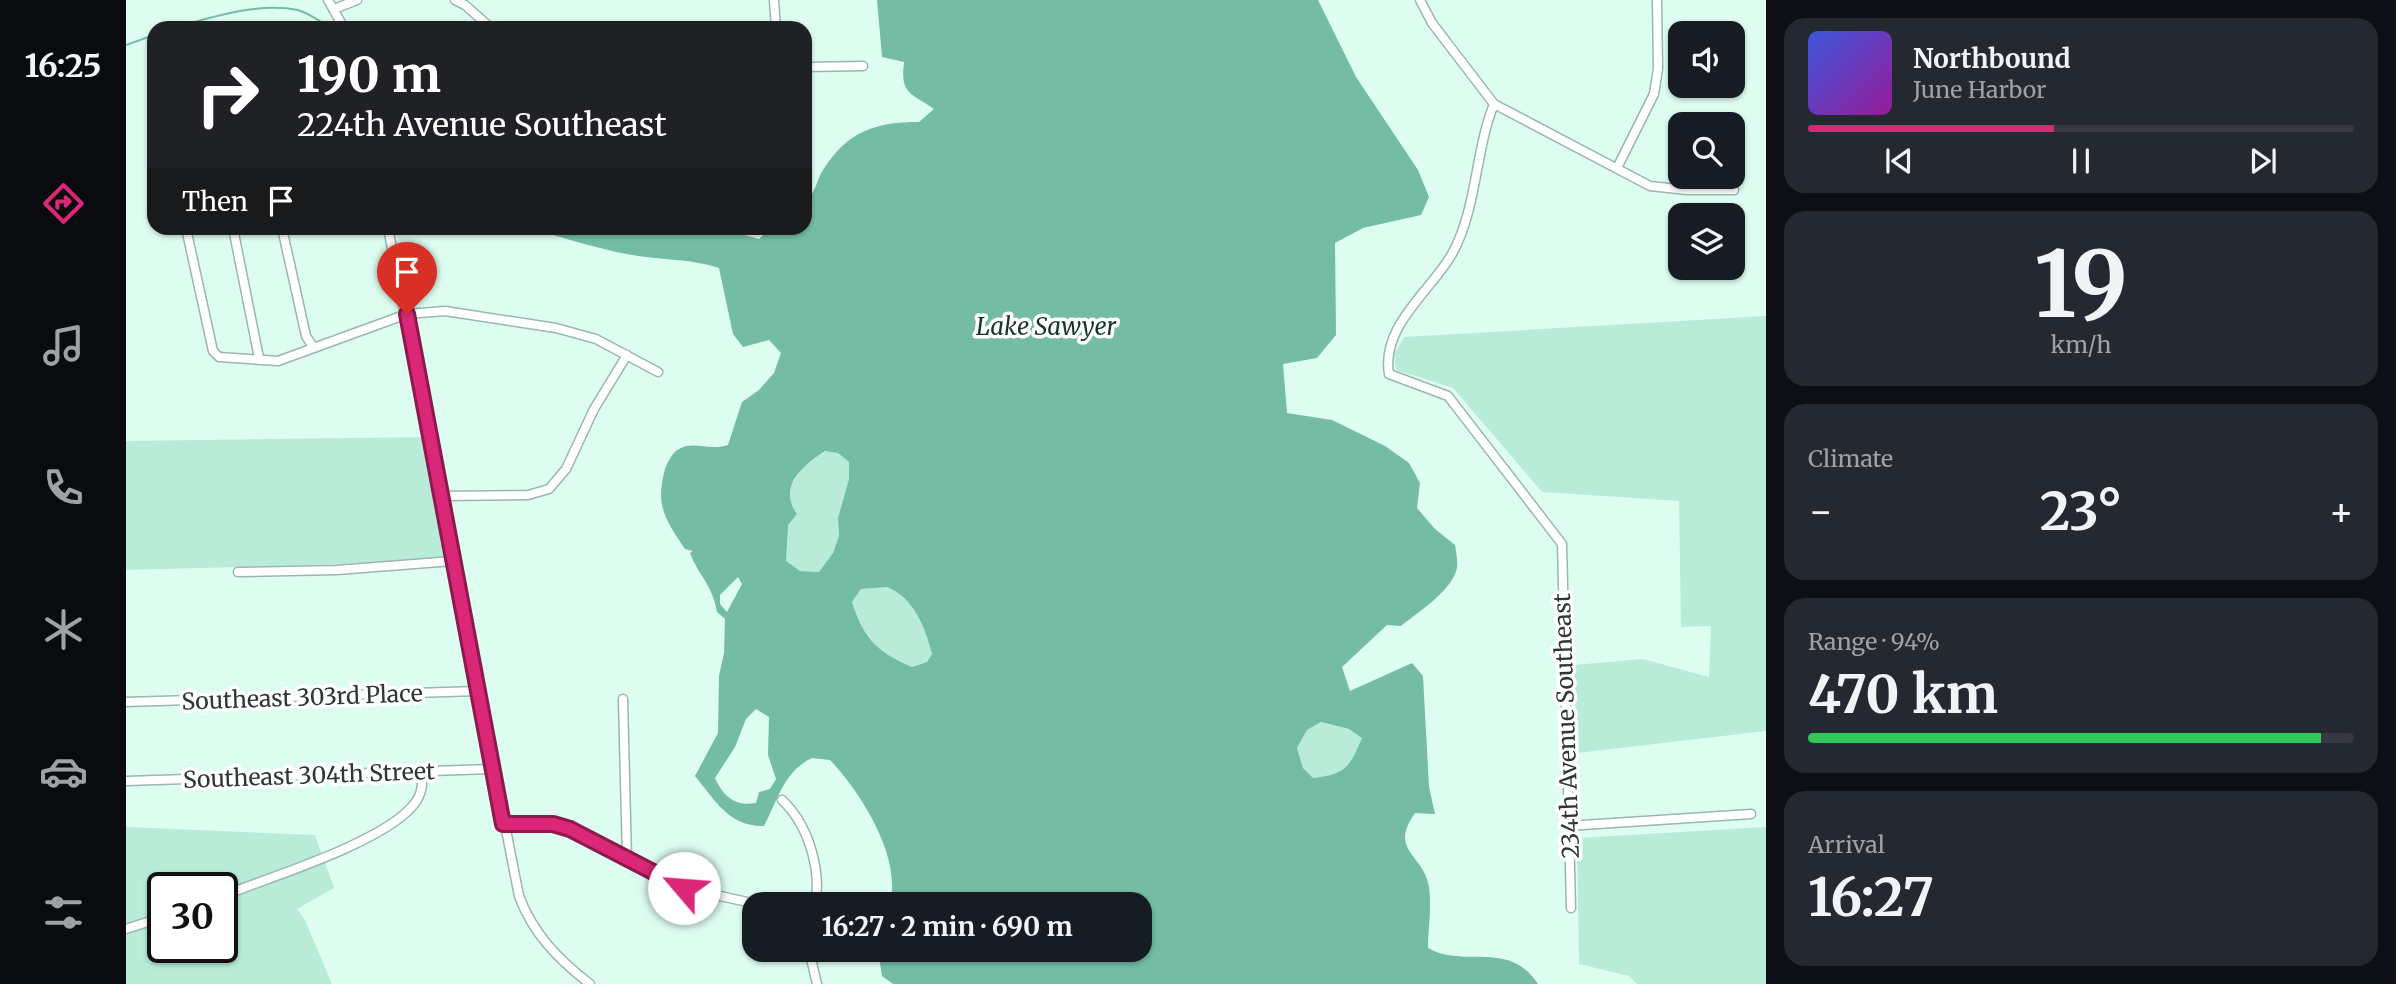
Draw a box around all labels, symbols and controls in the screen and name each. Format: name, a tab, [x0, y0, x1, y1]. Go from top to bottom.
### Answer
map controls	[1668, 21, 1745, 280]
button: sound	[1668, 21, 1745, 98]
text: Northbound	[1913, 42, 2071, 75]
text: 190 m	[297, 44, 441, 105]
text: 16:25	[24, 46, 102, 86]
icon: right	[182, 49, 273, 140]
text: June Harbor	[1913, 75, 2046, 104]
text: 224th Avenue Southeast	[297, 105, 667, 145]
button: search	[1668, 112, 1745, 189]
icon: previous	[1880, 142, 1918, 180]
icon: pause	[2062, 142, 2100, 180]
icon: next	[2244, 142, 2282, 180]
icon: directions	[39, 179, 88, 228]
icon: arrive	[262, 182, 300, 220]
text: Then	[182, 185, 248, 218]
button: layers	[1668, 203, 1745, 280]
text: 19	[2034, 227, 2128, 342]
pin	[377, 242, 437, 314]
icon: arrive	[388, 253, 426, 291]
water label: Lake Sawyer	[976, 311, 1117, 342]
icon: music	[39, 321, 88, 370]
text: km/h	[2051, 330, 2111, 359]
text: Climate	[1808, 444, 1893, 473]
icon: phone	[39, 463, 88, 512]
text: 23°	[2040, 479, 2122, 544]
text: −	[1808, 488, 1833, 535]
text: +	[2329, 488, 2354, 535]
street label: 234th Avenue Southeast	[1547, 593, 1585, 859]
icon: climate	[39, 605, 88, 654]
text: Range · 94%	[1808, 627, 1940, 656]
text: 470 km	[1808, 662, 1998, 727]
street label: Southeast 303rd Place	[181, 678, 423, 716]
icon: car	[39, 747, 88, 796]
street label: Southeast 304th Street	[182, 756, 436, 794]
text: Arrival	[1808, 830, 1885, 859]
position arrow	[647, 851, 721, 925]
text: 16:27	[1808, 865, 1934, 930]
speed limit sign: 30	[147, 872, 238, 963]
icon: filters	[39, 888, 88, 937]
text: 16:27 · 2 min · 690 m	[821, 910, 1073, 943]

